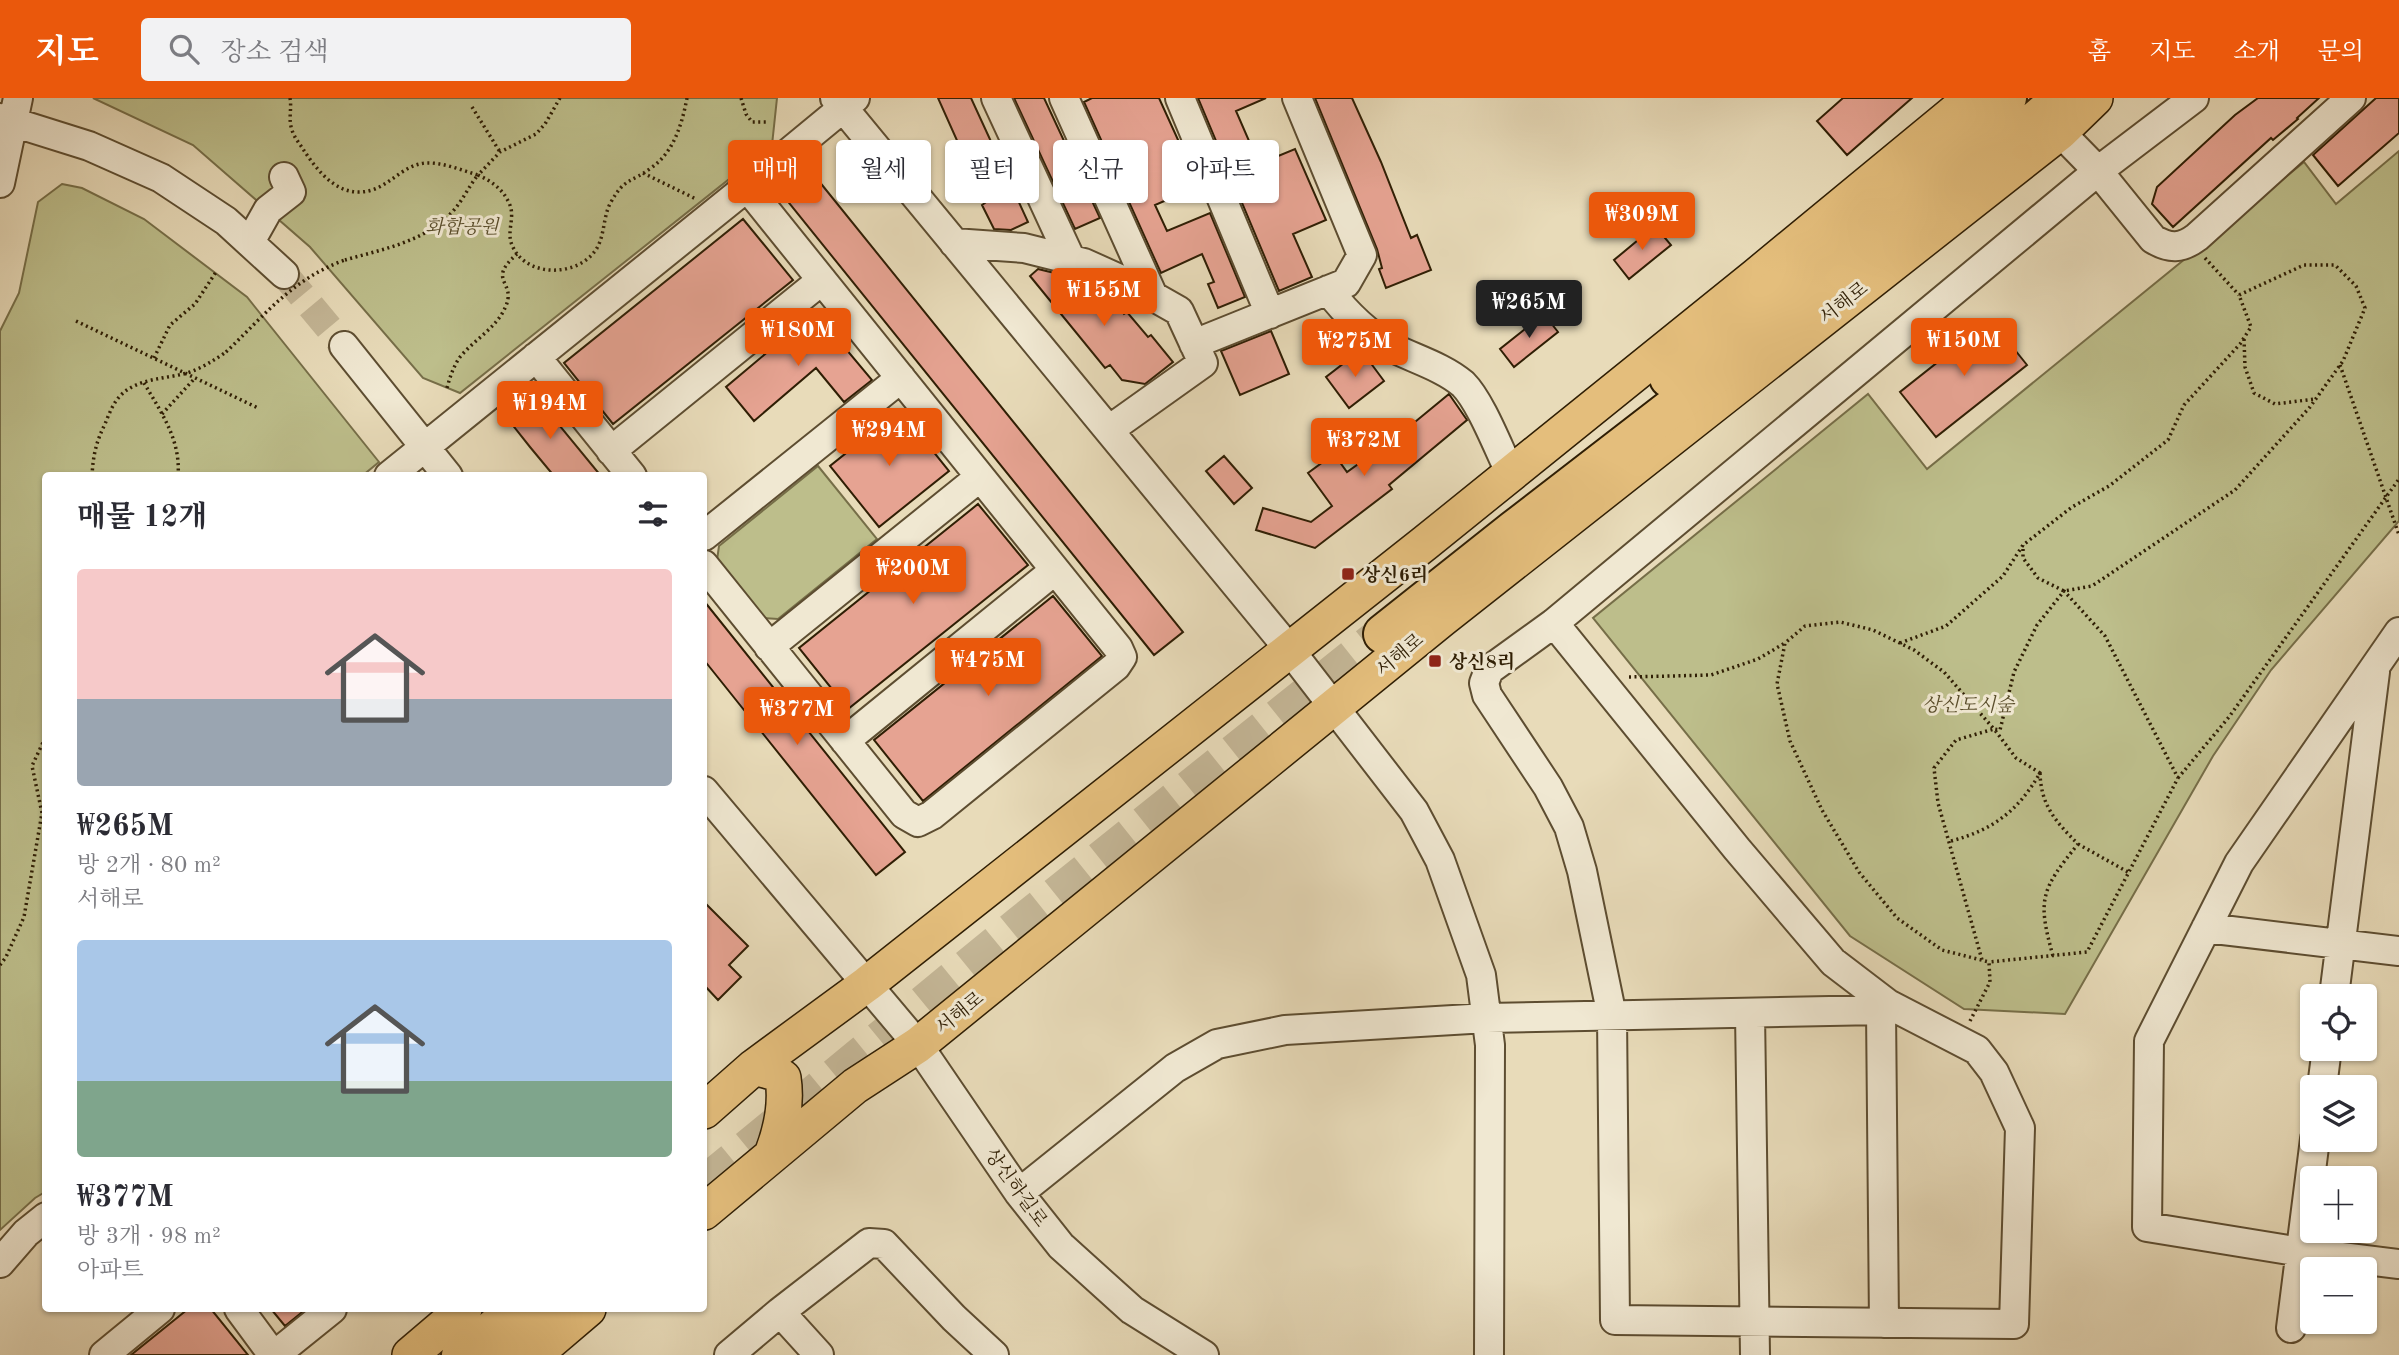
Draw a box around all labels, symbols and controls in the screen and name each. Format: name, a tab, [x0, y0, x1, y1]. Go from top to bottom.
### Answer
search box	[141, 18, 631, 81]
icon: search	[165, 30, 203, 68]
text: 지도	[35, 37, 99, 70]
text: 장소 검색	[221, 40, 329, 66]
text: 홈	[2088, 41, 2111, 65]
text: 지도	[2149, 41, 2195, 65]
text: 소개	[2233, 41, 2280, 65]
text: 문의	[2318, 41, 2364, 65]
chip: 매매	[728, 140, 822, 203]
chip: 월세	[836, 140, 931, 203]
chip: 필터	[945, 140, 1039, 203]
chip: 신규	[1053, 140, 1148, 203]
chip: 아파트	[1162, 140, 1279, 203]
pin: ₩309M	[1593, 192, 1691, 252]
text: ₩309M	[1605, 203, 1679, 226]
park label: 화합공원	[425, 216, 500, 238]
pin: ₩155M	[1055, 268, 1153, 328]
street label: 서해로	[1816, 278, 1872, 328]
text: ₩155M	[1067, 279, 1141, 302]
pin: ₩265M	[1480, 280, 1578, 340]
text: ₩265M	[1492, 291, 1566, 314]
pin: ₩180M	[749, 308, 847, 368]
pin: ₩150M	[1915, 318, 2013, 378]
text: ₩180M	[761, 319, 835, 342]
pin: ₩275M	[1306, 320, 1404, 379]
text: ₩150M	[1927, 329, 2001, 352]
text: ₩275M	[1318, 330, 1392, 353]
pin: ₩194M	[501, 382, 599, 441]
text: ₩194M	[513, 392, 587, 415]
pin: ₩294M	[840, 408, 938, 468]
pin: ₩372M	[1315, 418, 1413, 478]
text: ₩294M	[852, 419, 926, 442]
text: ₩372M	[1327, 429, 1401, 452]
icon: filters	[634, 495, 672, 533]
text: 매물 12개	[77, 503, 207, 533]
pin: ₩200M	[864, 546, 962, 606]
text: ₩200M	[876, 557, 950, 580]
place label: 상신6리	[1362, 564, 1428, 586]
marker: 상신6리	[1340, 566, 1356, 582]
icon: home	[312, 615, 438, 741]
street label: 서해로	[1372, 629, 1428, 681]
pin: ₩475M	[939, 638, 1037, 698]
text: ₩475M	[951, 649, 1025, 672]
place label: 상신8리	[1449, 651, 1515, 673]
marker: 상신8리	[1427, 653, 1443, 669]
pin: ₩377M	[748, 688, 846, 747]
park label: 상신도시숲	[1922, 694, 2016, 716]
text: ₩377M	[760, 698, 834, 721]
text: ₩265M	[77, 812, 174, 842]
text: 방 2개 · 80 m²	[77, 854, 221, 877]
text: 서해로	[77, 888, 144, 911]
map controls	[2300, 984, 2377, 1334]
button: locate	[2300, 984, 2377, 1061]
icon: home	[312, 986, 438, 1112]
street label: 서해로	[932, 988, 988, 1039]
button: layers	[2300, 1075, 2377, 1152]
street label: 상신하길로	[980, 1145, 1051, 1231]
button: +	[2300, 1166, 2377, 1243]
text: ₩377M	[77, 1183, 174, 1213]
text: 방 3개 · 98 m²	[77, 1225, 221, 1248]
button: −	[2300, 1257, 2377, 1334]
text: 아파트	[77, 1259, 144, 1282]

